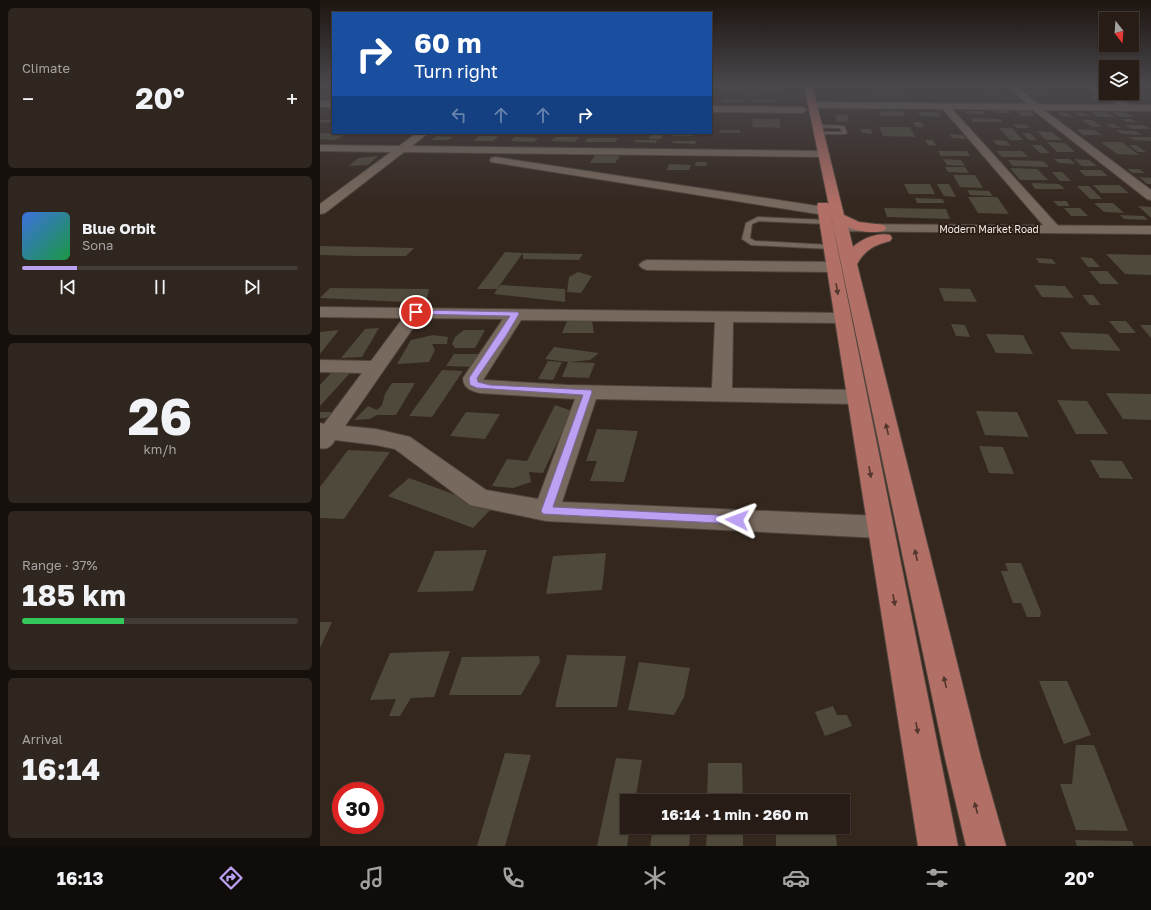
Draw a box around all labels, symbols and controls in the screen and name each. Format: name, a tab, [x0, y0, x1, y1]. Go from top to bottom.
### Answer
north arrow	[1099, 12, 1139, 52]
map controls	[1099, 12, 1139, 100]
text: 60 m	[414, 26, 481, 59]
icon: right	[348, 28, 400, 80]
text: Climate	[22, 60, 70, 76]
text: Turn right	[414, 60, 498, 82]
button: layers	[1099, 60, 1139, 100]
text: 20°	[135, 80, 185, 116]
text: −	[22, 85, 34, 112]
text: +	[286, 85, 298, 112]
icon: left	[448, 104, 470, 126]
icon: ahead	[490, 104, 512, 126]
icon: ahead	[532, 104, 554, 126]
icon: right	[574, 104, 596, 126]
text: Blue Orbit	[82, 219, 156, 237]
street label: Modern Market Road	[939, 223, 1039, 235]
text: Sona	[82, 237, 113, 253]
icon: previous	[57, 276, 79, 298]
icon: pause	[149, 276, 171, 298]
icon: next	[241, 276, 263, 298]
one-way arrow	[834, 283, 840, 295]
pin	[399, 295, 433, 329]
icon: arrive	[405, 301, 427, 323]
text: 26	[128, 384, 192, 446]
one-way arrow	[883, 422, 889, 435]
text: km/h	[143, 441, 177, 457]
one-way arrow	[867, 466, 873, 478]
position arrow	[716, 499, 758, 541]
one-way arrow	[913, 549, 919, 561]
text: Range · 37%	[22, 557, 97, 573]
text: 185 km	[22, 577, 126, 613]
one-way arrow	[891, 594, 897, 606]
one-way arrow	[942, 676, 948, 688]
one-way arrow	[914, 722, 920, 734]
text: Arrival	[22, 731, 63, 747]
text: 16:14	[22, 751, 100, 787]
speed limit sign: 30	[332, 782, 384, 834]
one-way arrow	[973, 802, 979, 814]
text: 16:14 · 1 min · 260 m	[662, 805, 808, 823]
icon: directions	[217, 864, 245, 892]
icon: music	[358, 864, 386, 892]
icon: phone	[499, 864, 527, 892]
icon: climate	[641, 864, 669, 892]
icon: car	[782, 864, 810, 892]
icon: filters	[923, 864, 951, 892]
text: 16:13	[57, 867, 103, 889]
text: 20°	[1065, 867, 1094, 889]

